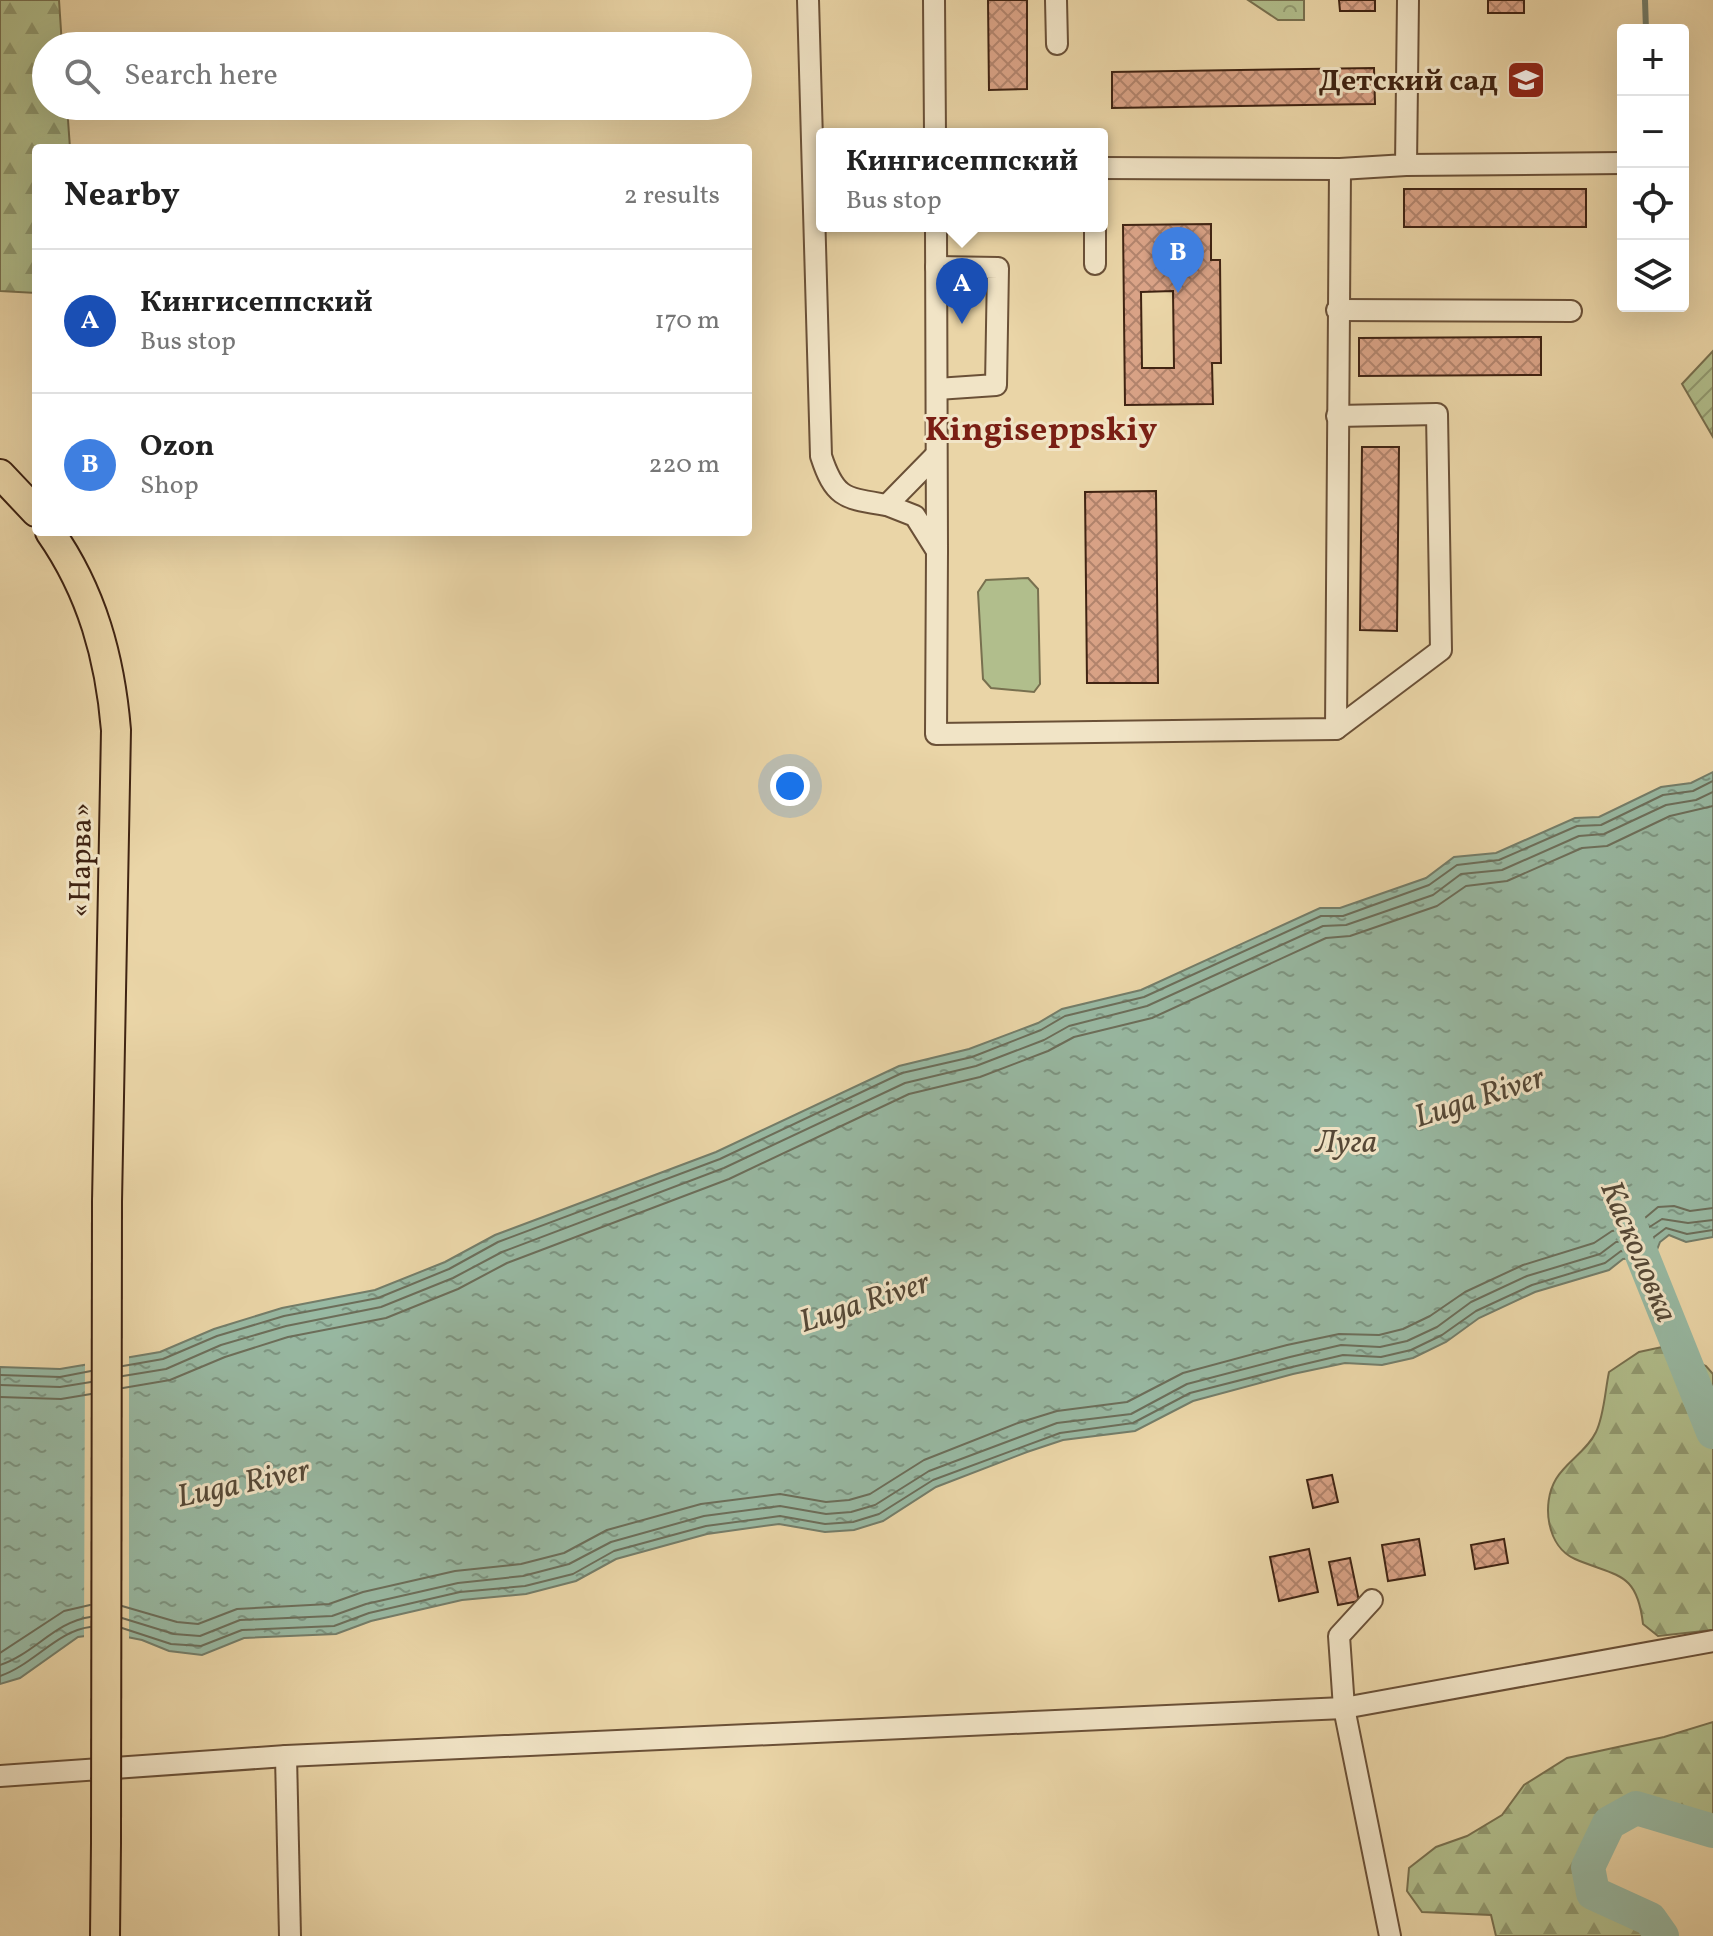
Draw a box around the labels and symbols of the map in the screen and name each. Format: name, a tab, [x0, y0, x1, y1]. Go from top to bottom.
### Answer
school or university icon: Детский сад	[1505, 59, 1547, 101]
place label: Детский сад	[1318, 61, 1498, 103]
pin: B	[1152, 227, 1204, 293]
pin: A	[936, 258, 988, 324]
district label: Kingiseppskiy	[925, 408, 1157, 455]
your location	[770, 766, 810, 806]
street label: «Нарва»	[60, 802, 104, 918]
water label: Luga River	[1409, 1057, 1552, 1141]
water label: Луга	[1313, 1122, 1377, 1166]
water label: Касколовка	[1588, 1175, 1687, 1330]
water label: Luga River	[794, 1262, 937, 1346]
water label: Luga River	[173, 1449, 315, 1521]

